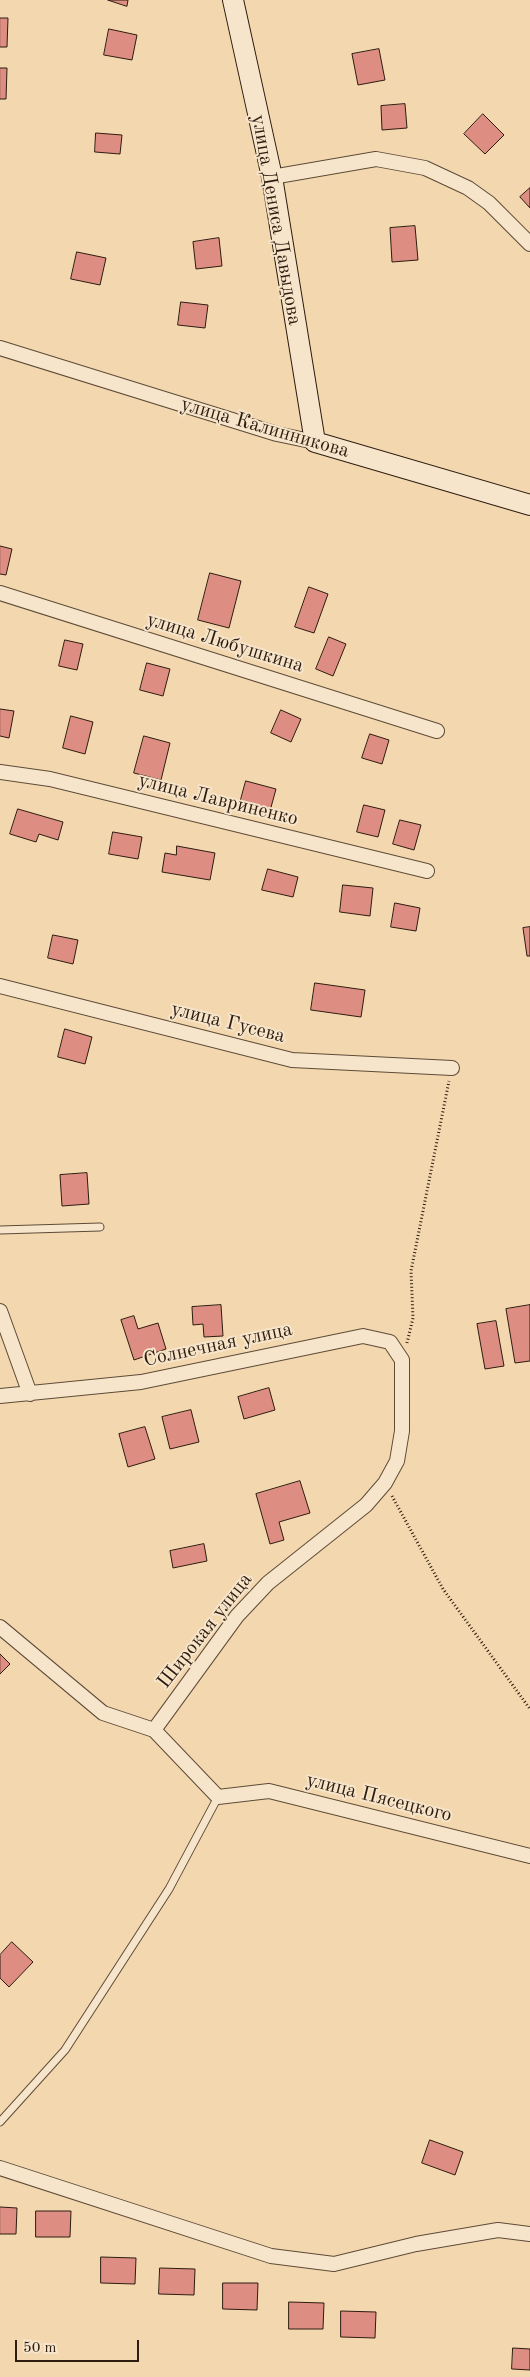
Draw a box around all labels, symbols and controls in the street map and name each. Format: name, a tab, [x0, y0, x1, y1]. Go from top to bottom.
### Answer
street label: улица Дениса Давыдова	[246, 113, 306, 327]
street label: улица Калинникова	[178, 392, 352, 464]
street label: улица Любушкина	[144, 608, 306, 678]
street label: улица Лавриненко	[136, 769, 300, 831]
street label: улица Гусева	[168, 997, 288, 1049]
street label: Солнечная улица	[141, 1318, 295, 1372]
street label: Широкая улица	[152, 1568, 258, 1694]
street label: улица Пясецкого	[304, 1768, 454, 1828]
scale bar	[18, 2330, 141, 2362]
text: 50 m	[23, 2341, 57, 2356]

